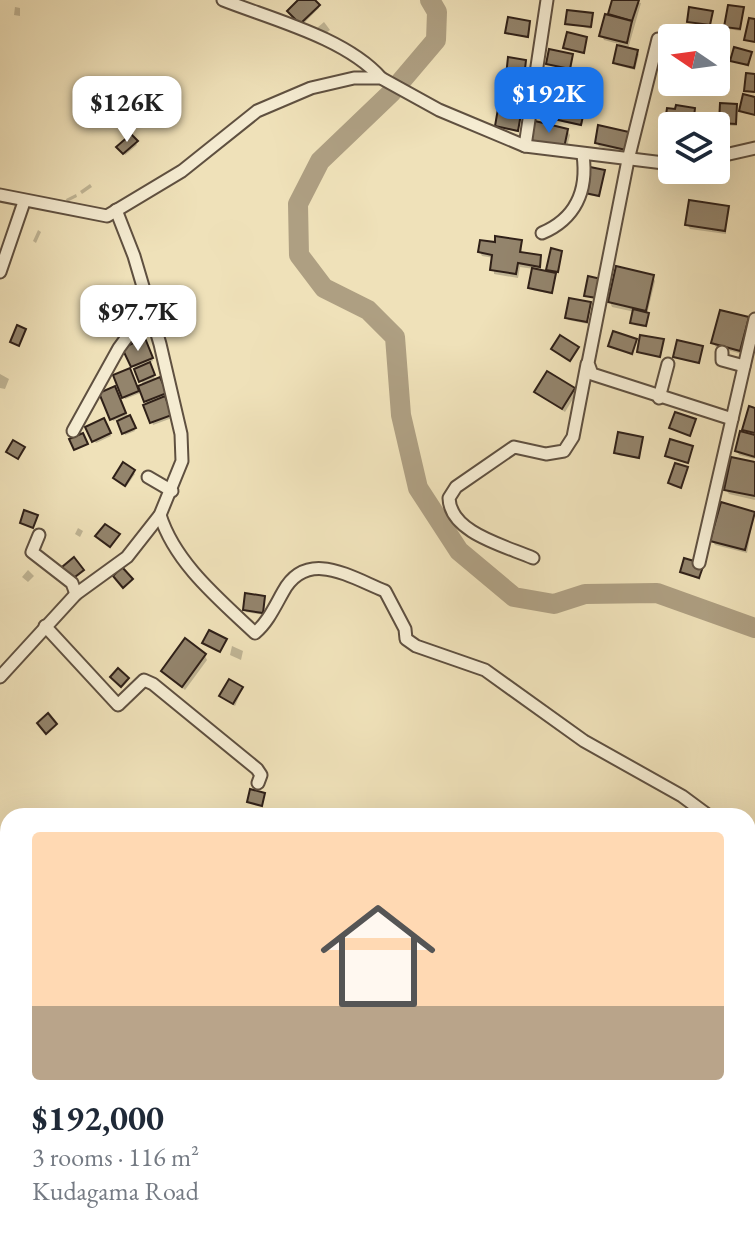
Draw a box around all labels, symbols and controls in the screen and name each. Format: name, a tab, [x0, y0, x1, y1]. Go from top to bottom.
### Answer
north arrow	[658, 24, 730, 96]
map controls	[658, 24, 730, 184]
pin: $192K	[493, 67, 605, 135]
pin: $126K	[71, 76, 183, 144]
text: $192K	[512, 76, 586, 110]
text: $126K	[90, 85, 164, 119]
button: layers	[658, 112, 730, 184]
pin: $97.7K	[73, 285, 203, 353]
text: $97.7K	[98, 294, 178, 328]
icon: home	[306, 884, 450, 1028]
text: $192,000	[32, 1096, 164, 1140]
text: 3 rooms · 116 m²	[32, 1140, 199, 1174]
text: Kudagama Road	[32, 1174, 199, 1208]

